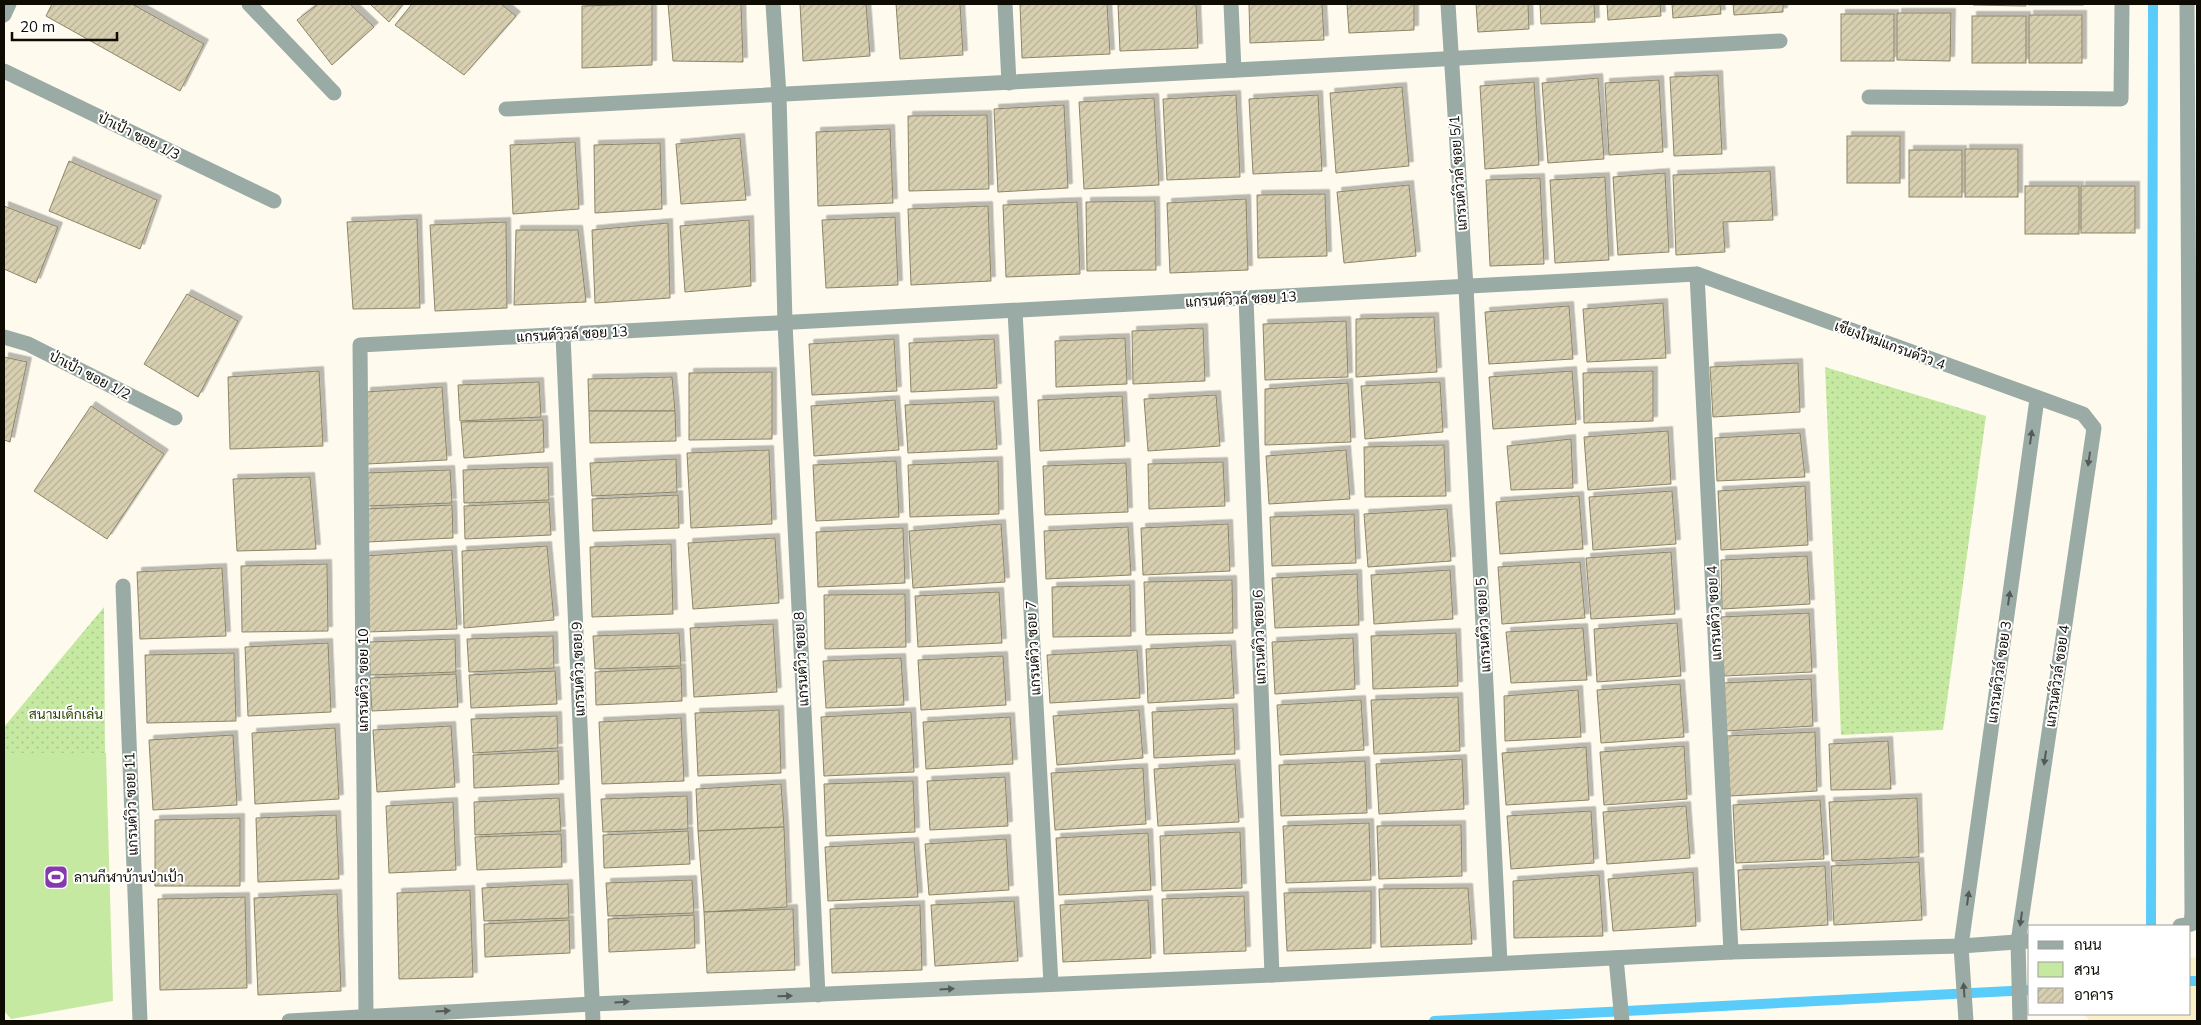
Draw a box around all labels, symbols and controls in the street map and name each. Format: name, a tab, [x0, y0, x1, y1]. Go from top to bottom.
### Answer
scale bar	[12, 10, 118, 42]
text: 20 m	[20, 17, 55, 36]
street label: ป่าเป้า ซอย 1/3	[95, 108, 183, 164]
street label: แกรนด์วิวล์ ซอย 5/1	[1445, 115, 1471, 231]
street label: แกรนด์วิวล์ ซอย 13	[1185, 287, 1297, 311]
street label: เชียงใหม่แกรนด์วิว 4	[1832, 317, 1948, 374]
street label: แกรนด์วิวล์ ซอย 13	[516, 322, 628, 346]
street label: ป่าเป้า ซอย 1/2	[46, 347, 134, 403]
one-way arrow	[2028, 429, 2036, 445]
one-way arrow	[2085, 451, 2093, 467]
street label: แกรนด์วิว ซอย 4	[1702, 564, 1725, 661]
street label: แกรนด์วิว ซอย 5	[1472, 577, 1494, 673]
street label: แกรนด์วิว ซอย 6	[1248, 589, 1270, 685]
one-way arrow	[2005, 590, 2013, 606]
street label: แกรนด์วิว ซอย 7	[1022, 600, 1044, 696]
street label: แกรนด์วิว ซอย 8	[790, 611, 812, 707]
street label: แกรนด์วิวล์ ซอย 3	[1983, 620, 2015, 724]
street label: แกรนด์วิว ซอย 9	[567, 621, 589, 717]
street label: แกรนด์วิวล์ ซอย 4	[2041, 623, 2073, 728]
street label: แกรนด์วิว ซอย 10	[354, 628, 372, 732]
park label: สนามเด็กเล่น	[29, 705, 103, 723]
one-way arrow	[2041, 750, 2049, 766]
street label: แกรนด์วิว ซอย 11	[120, 752, 142, 856]
sports icon: ลานกีฬาบ้านป่าเป้า	[43, 864, 69, 890]
place label: ลานกีฬาบ้านป่าเป้า	[74, 868, 184, 886]
one-way arrow	[1964, 889, 1972, 905]
one-way arrow	[2017, 911, 2025, 927]
legend	[2028, 925, 2191, 1015]
text: ถนน	[2074, 935, 2102, 954]
text: สวน	[2074, 960, 2100, 979]
one-way arrow	[1960, 981, 1968, 997]
one-way arrow	[939, 985, 955, 993]
text: อาคาร	[2074, 985, 2114, 1004]
one-way arrow	[777, 992, 793, 1000]
one-way arrow	[615, 998, 631, 1006]
one-way arrow	[435, 1007, 451, 1015]

